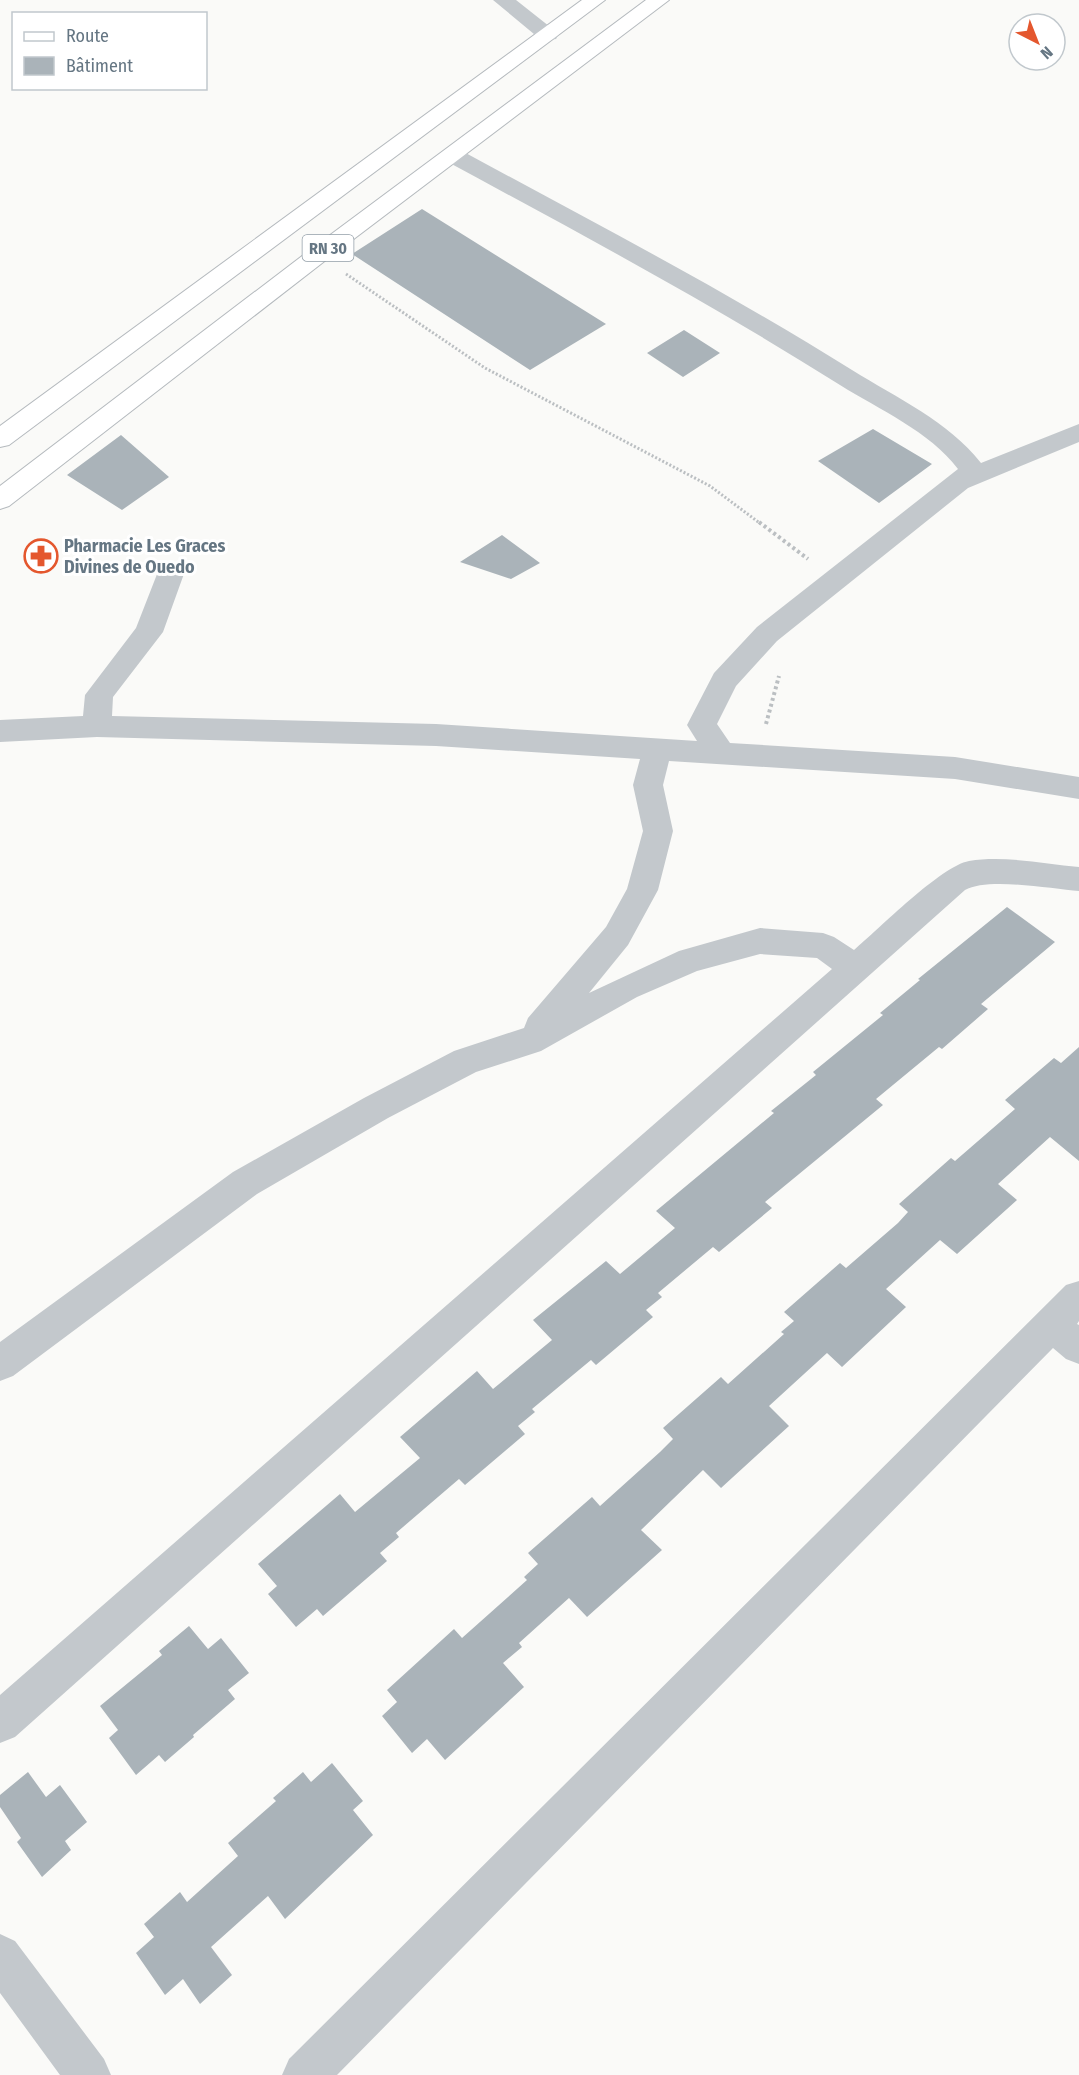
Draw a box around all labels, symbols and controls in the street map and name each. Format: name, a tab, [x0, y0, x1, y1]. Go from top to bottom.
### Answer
legend	[12, 12, 207, 90]
north arrow	[1007, 12, 1067, 72]
text: Route	[66, 25, 109, 47]
text: N	[1037, 43, 1057, 63]
text: Bâtiment	[66, 55, 133, 77]
road number: RN 30	[302, 235, 354, 261]
place label: Pharmacie Les Graces Divines de Ouedo	[64, 535, 225, 578]
pharmacy icon: Pharmacie Les Graces Divines de Ouedo	[23, 538, 59, 574]

